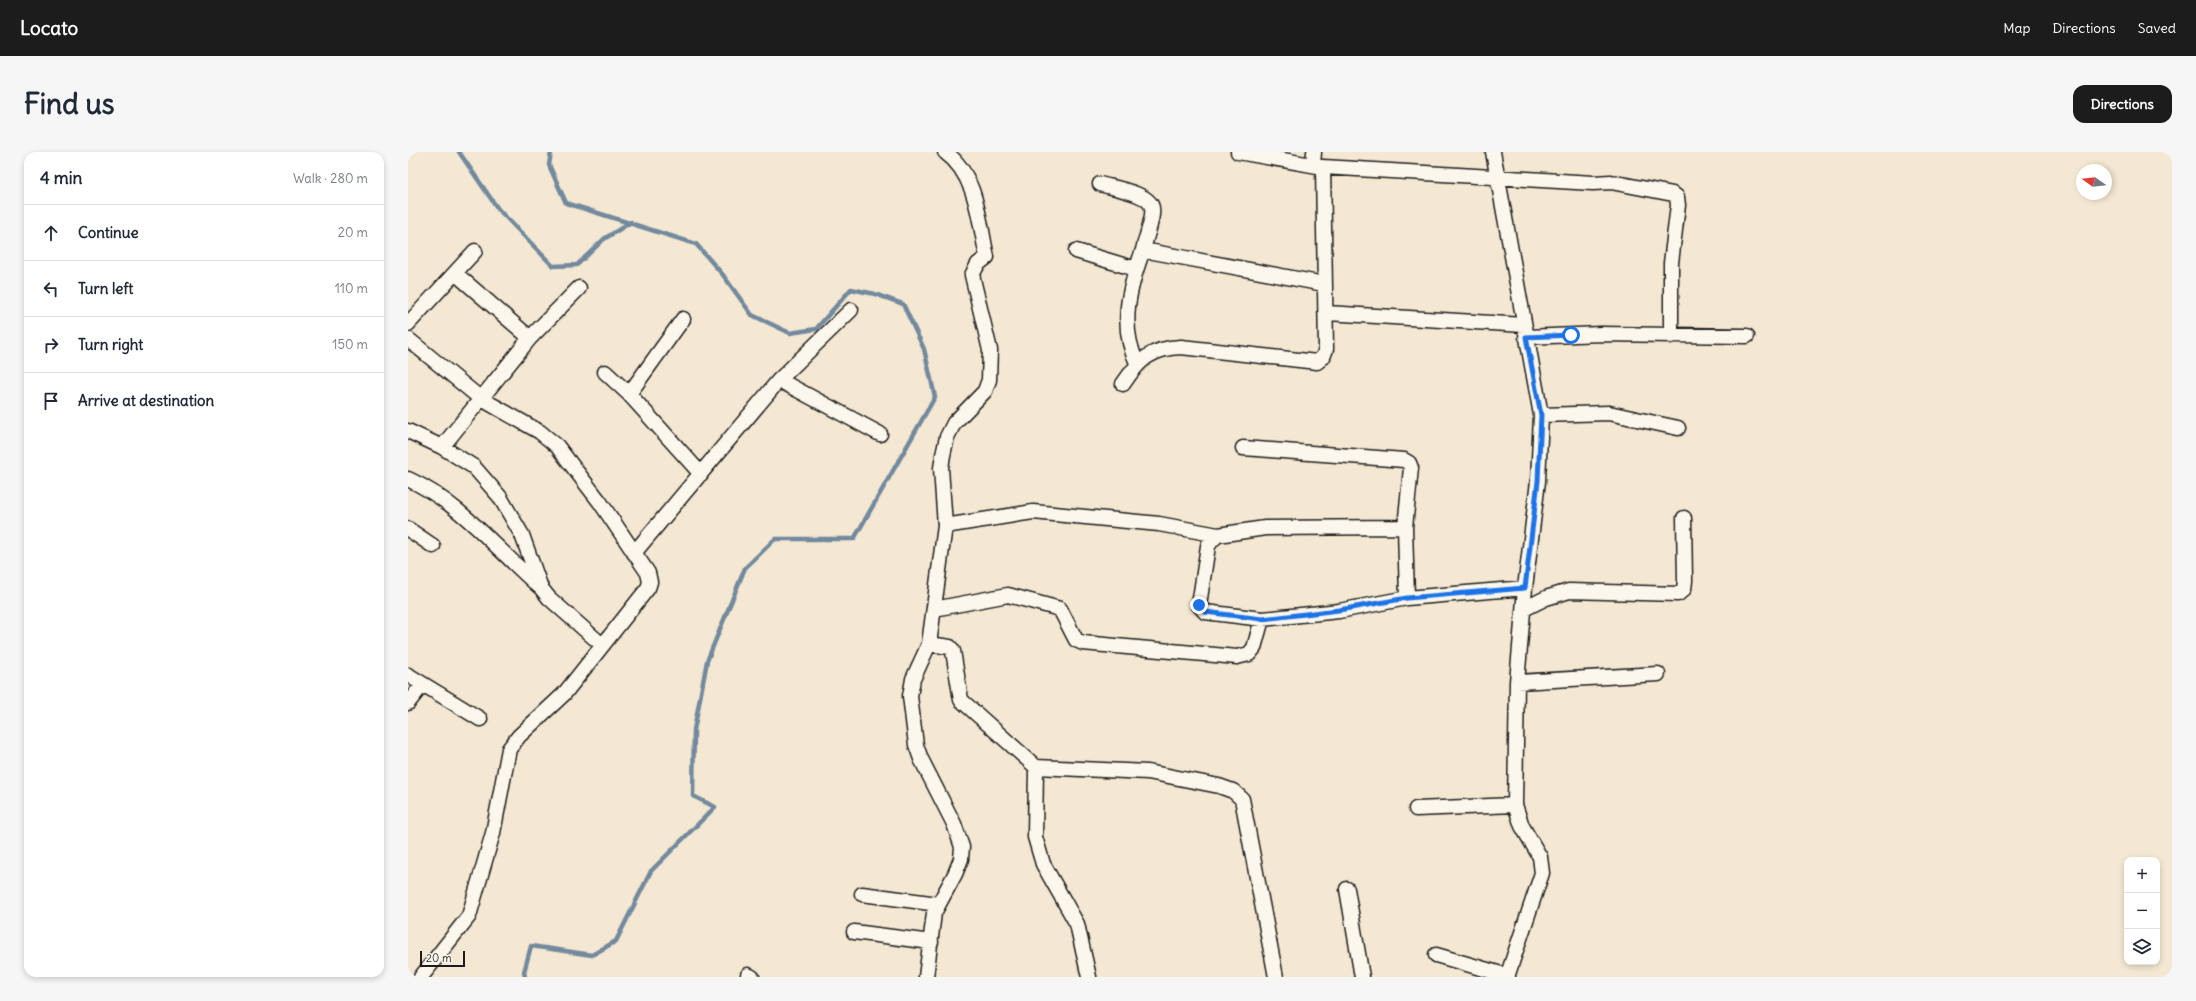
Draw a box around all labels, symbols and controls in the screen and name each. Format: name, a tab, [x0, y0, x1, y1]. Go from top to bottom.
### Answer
text: Locato	[20, 16, 78, 40]
text: Map	[2003, 19, 2030, 37]
text: Directions	[2052, 19, 2116, 37]
text: Saved	[2138, 19, 2176, 37]
button: Directions	[2073, 85, 2172, 123]
text: Find us	[24, 86, 115, 122]
north arrow	[2076, 164, 2112, 200]
text: 4 min	[40, 167, 82, 189]
text: Walk · 280 m	[293, 170, 368, 187]
icon: ahead	[40, 222, 62, 244]
text: Continue	[78, 223, 139, 242]
text: 20 m	[338, 224, 368, 241]
icon: left	[40, 278, 62, 300]
text: Turn left	[78, 279, 133, 298]
text: 110 m	[335, 280, 368, 297]
route start	[1562, 326, 1580, 344]
icon: right	[40, 334, 62, 356]
text: Turn right	[78, 335, 143, 354]
text: 150 m	[332, 336, 368, 353]
icon: arrive	[40, 390, 62, 412]
text: Arrive at destination	[78, 391, 214, 410]
route end	[1190, 596, 1208, 614]
map controls	[2124, 857, 2160, 965]
button: +	[2124, 857, 2160, 893]
button: −	[2124, 893, 2160, 929]
button: layers	[2124, 929, 2160, 965]
scale bar	[420, 949, 465, 968]
text: 20 m	[426, 951, 452, 965]

